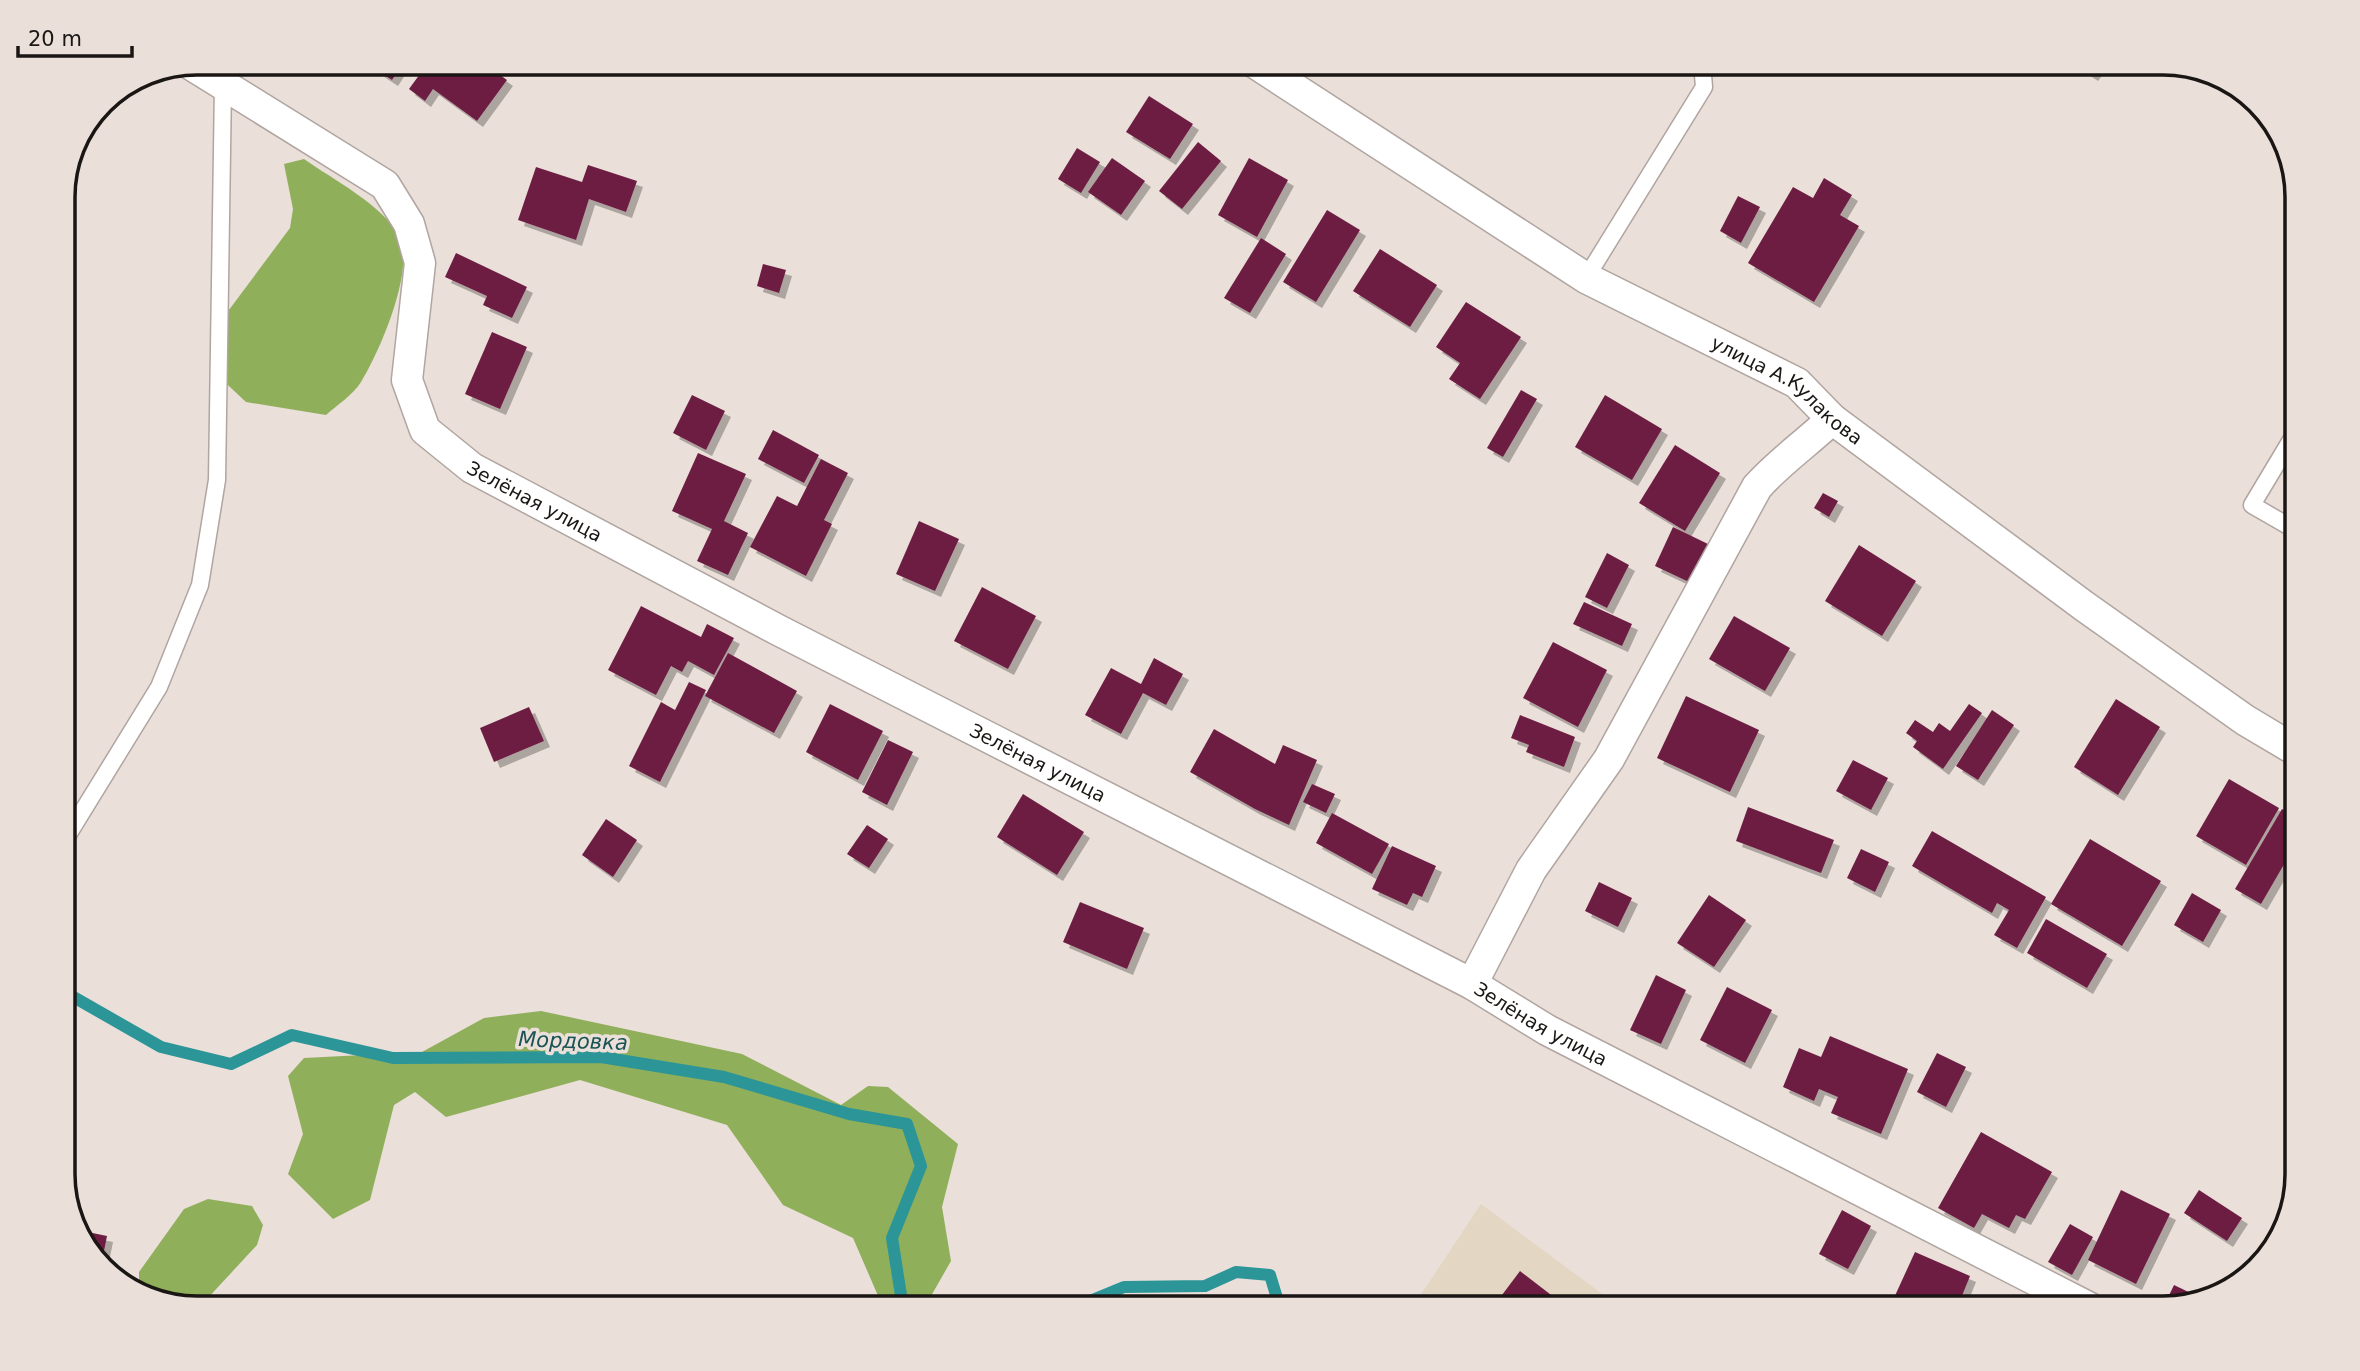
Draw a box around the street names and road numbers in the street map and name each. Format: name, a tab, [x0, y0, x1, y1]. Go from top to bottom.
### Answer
street label: улица А.Кулакова	[1708, 331, 1867, 449]
street label: Зелёная улица	[463, 456, 606, 546]
street label: Зелёная улица	[966, 719, 1109, 806]
street label: Зелёная улица	[1470, 977, 1611, 1070]

